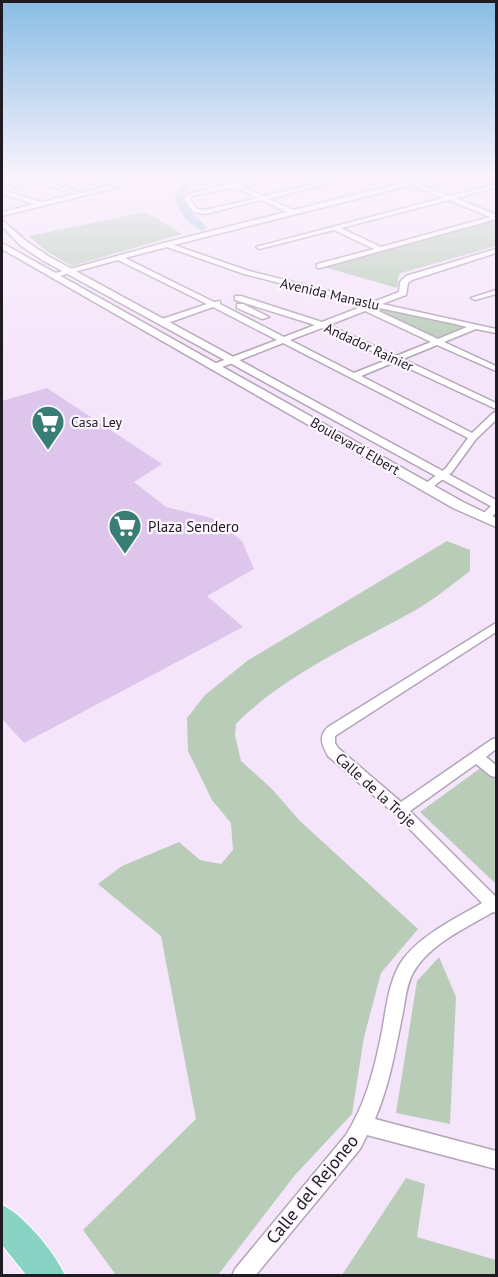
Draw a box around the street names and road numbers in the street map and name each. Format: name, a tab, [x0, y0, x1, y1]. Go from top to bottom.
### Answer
street label: Avenida Manaslu	[279, 274, 381, 314]
street label: Andador Rainier	[322, 319, 417, 376]
street label: Boulevard Elbert	[307, 413, 403, 479]
street label: Calle de la Troje	[331, 749, 421, 831]
street label: Calle del Rejoneo	[261, 1130, 363, 1248]

